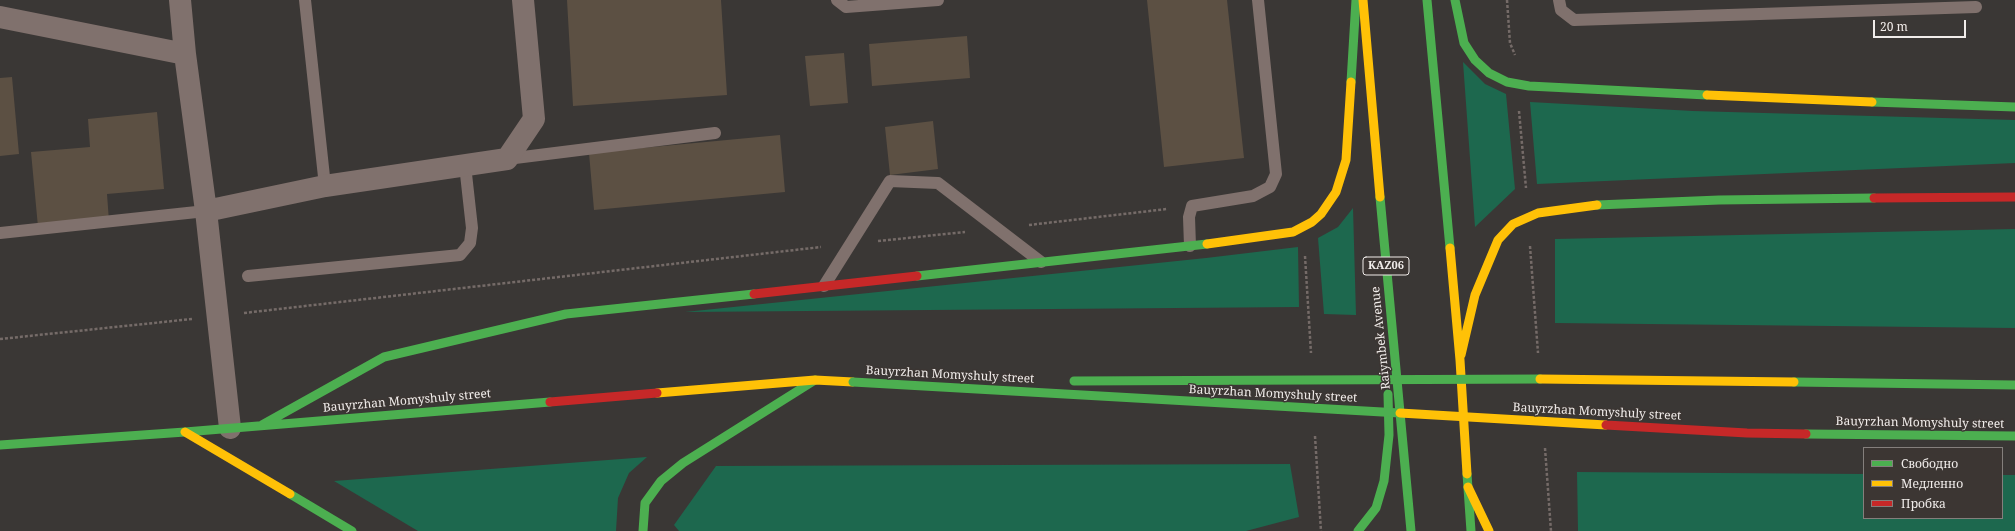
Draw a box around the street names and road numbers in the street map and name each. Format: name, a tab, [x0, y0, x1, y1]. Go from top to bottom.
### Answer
road number: KАZ06	[1363, 257, 1409, 275]
street label: Raiymbek Avenue	[1368, 286, 1394, 390]
street label: Bauyrzhan Momyshuly street	[865, 363, 1035, 387]
street label: Bauyrzhan Momyshuly street	[1188, 382, 1358, 406]
street label: Bauyrzhan Momyshuly street	[322, 386, 492, 416]
street label: Bauyrzhan Momyshuly street	[1512, 400, 1682, 424]
street label: Bauyrzhan Momyshuly street	[1836, 414, 2004, 432]

